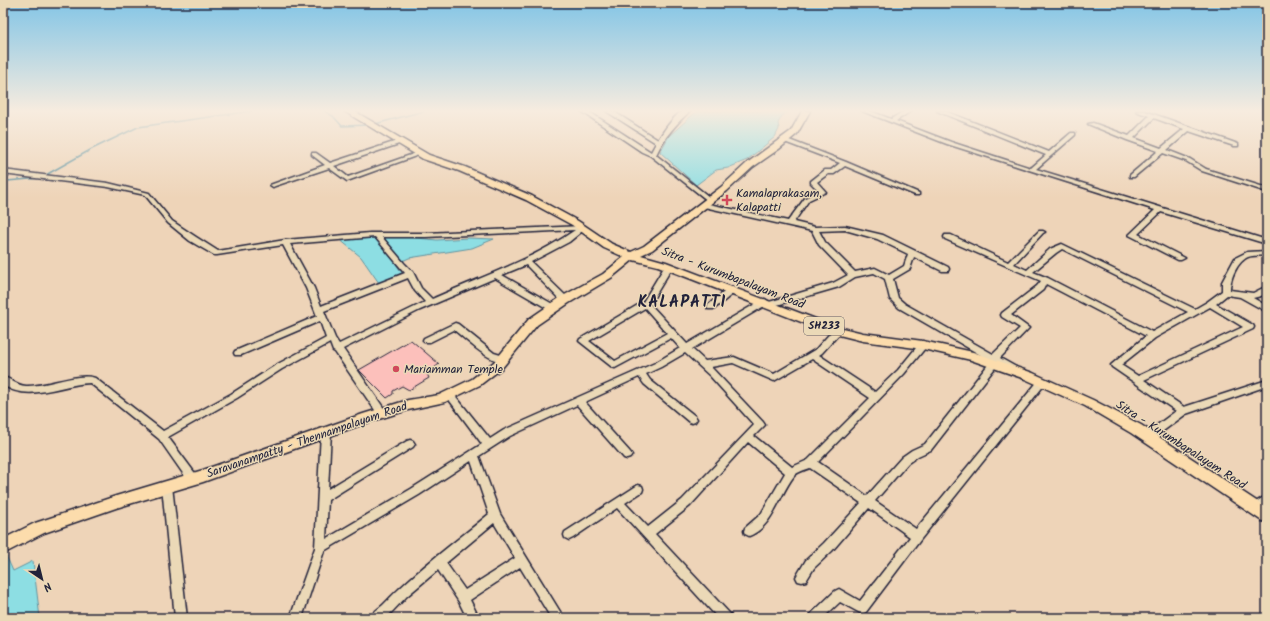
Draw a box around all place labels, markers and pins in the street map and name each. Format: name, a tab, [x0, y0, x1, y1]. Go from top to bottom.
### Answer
place label: Kamalaprakasam, Kalapatti	[736, 184, 822, 217]
marker: Kamalaprakasam, Kalapatti	[721, 194, 733, 206]
place label: Mariamman Temple	[404, 360, 504, 379]
marker: Mariamman Temple	[391, 364, 401, 374]

